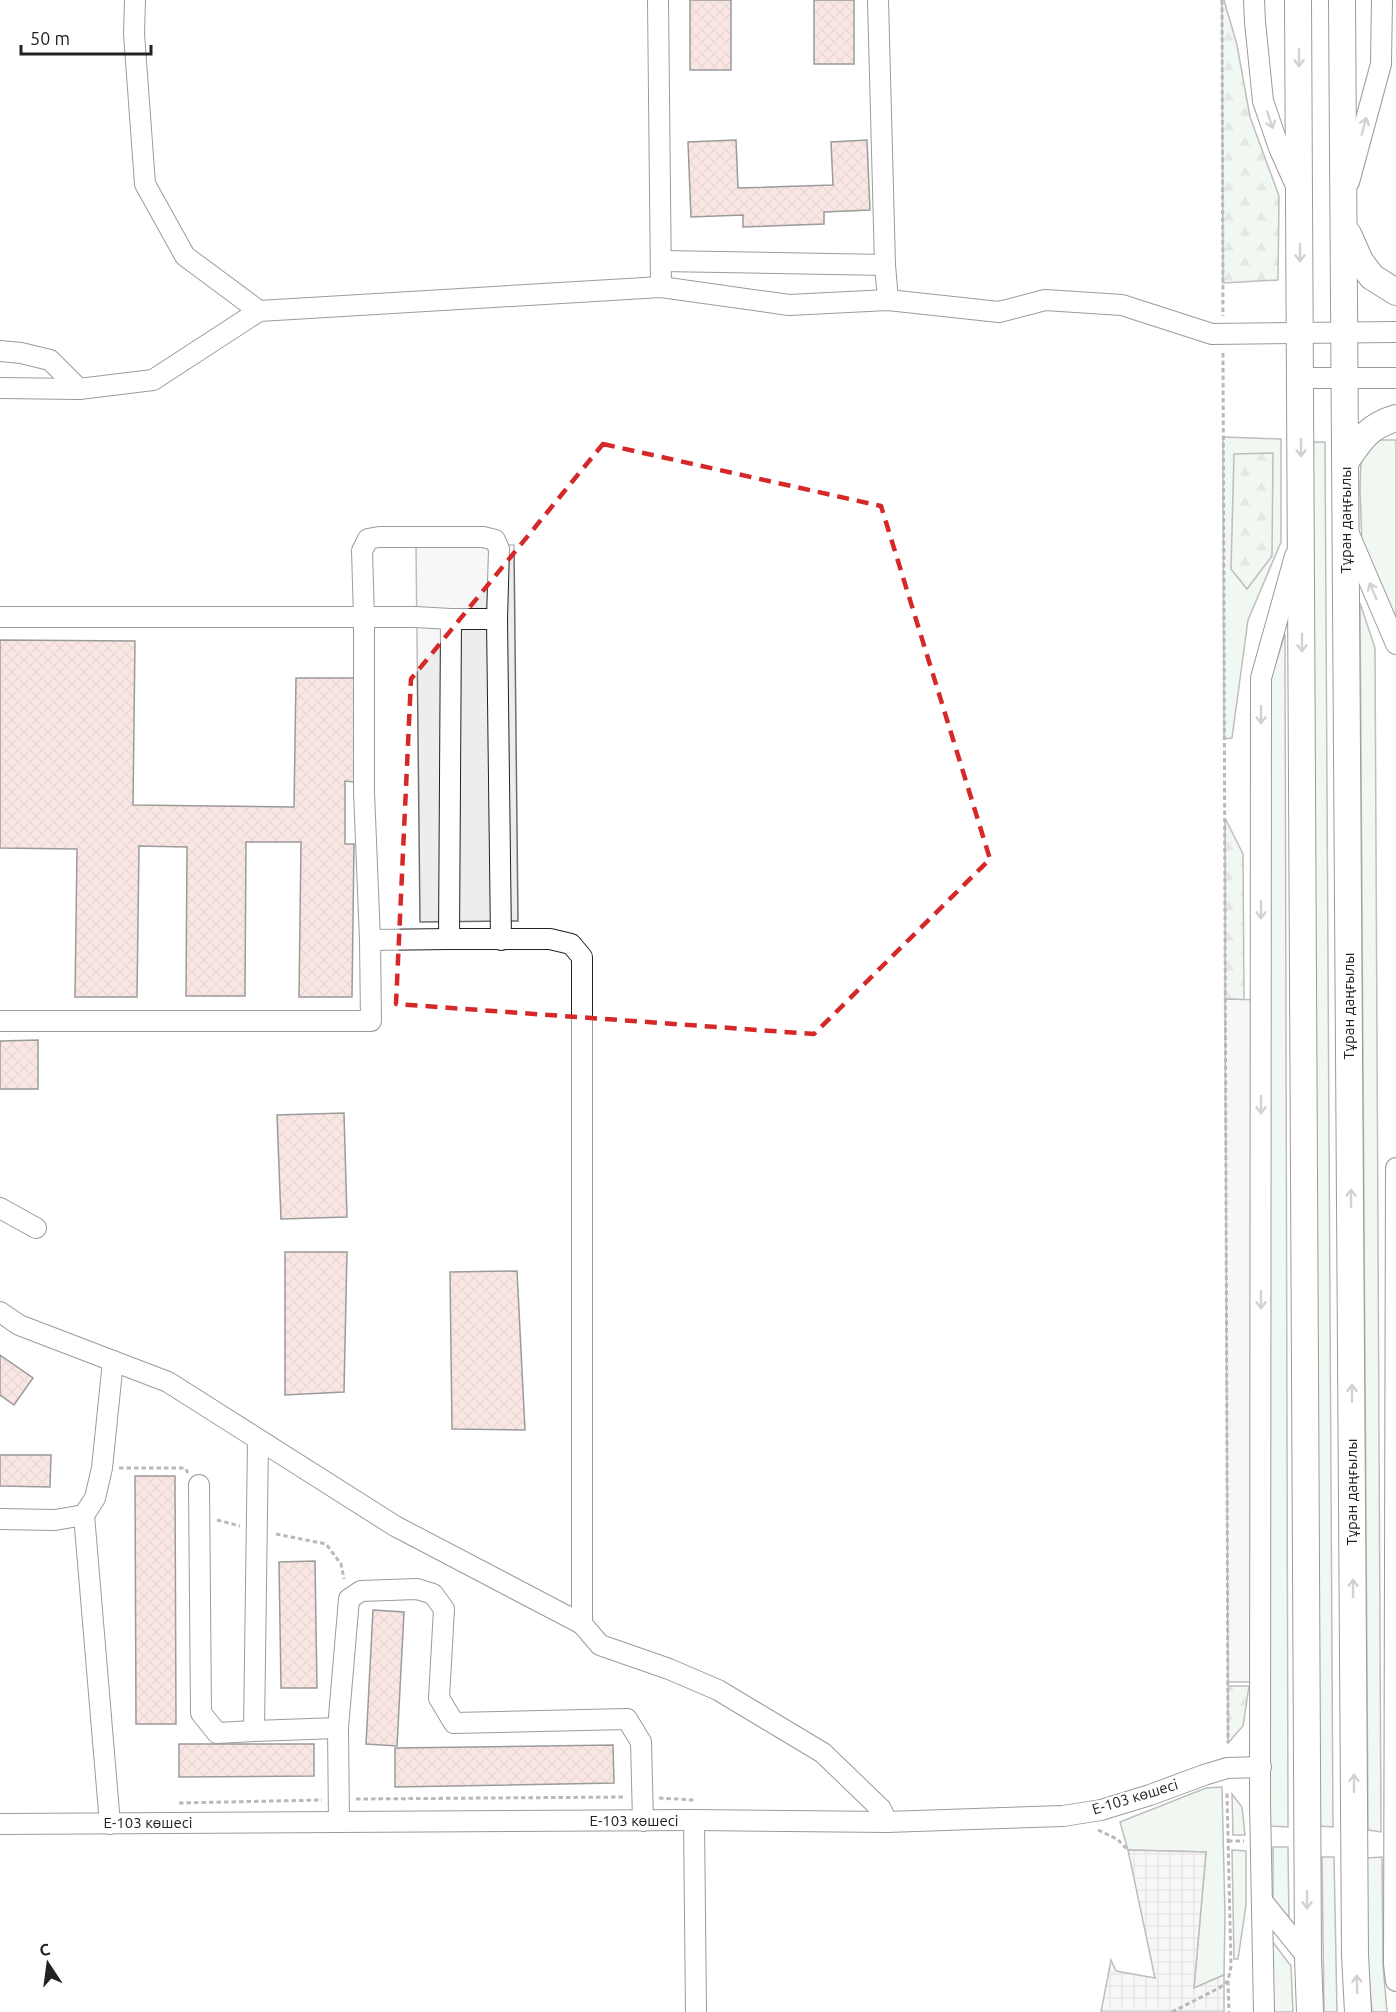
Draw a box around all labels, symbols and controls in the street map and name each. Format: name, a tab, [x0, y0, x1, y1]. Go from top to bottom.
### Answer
scale bar	[21, 18, 152, 56]
text: 50 m	[30, 28, 70, 48]
one-way arrow	[1293, 48, 1305, 68]
one-way arrow	[1265, 110, 1276, 129]
one-way arrow	[1359, 116, 1370, 135]
one-way arrow	[1294, 243, 1306, 263]
one-way arrow	[1295, 438, 1307, 458]
street label: Тұран даңғылы	[1337, 467, 1354, 573]
one-way arrow	[1367, 582, 1378, 600]
one-way arrow	[1296, 633, 1308, 653]
one-way arrow	[1255, 705, 1267, 725]
one-way arrow	[1255, 900, 1267, 920]
street label: Тұран даңғылы	[1340, 953, 1357, 1059]
one-way arrow	[1255, 1095, 1267, 1115]
one-way arrow	[1345, 1189, 1356, 1209]
one-way arrow	[1255, 1290, 1267, 1310]
one-way arrow	[1346, 1384, 1358, 1404]
street label: Тұран даңғылы	[1343, 1439, 1360, 1545]
one-way arrow	[1347, 1579, 1359, 1599]
one-way arrow	[1348, 1774, 1360, 1794]
street label: Е-103 көшесі	[1090, 1775, 1180, 1818]
street label: Е-103 көшесі	[590, 1812, 678, 1829]
street label: Е-103 көшесі	[104, 1814, 192, 1831]
one-way arrow	[1301, 1890, 1313, 1910]
north arrow	[18, 1934, 78, 1994]
text: С	[38, 1939, 52, 1959]
one-way arrow	[1351, 1974, 1362, 1994]

